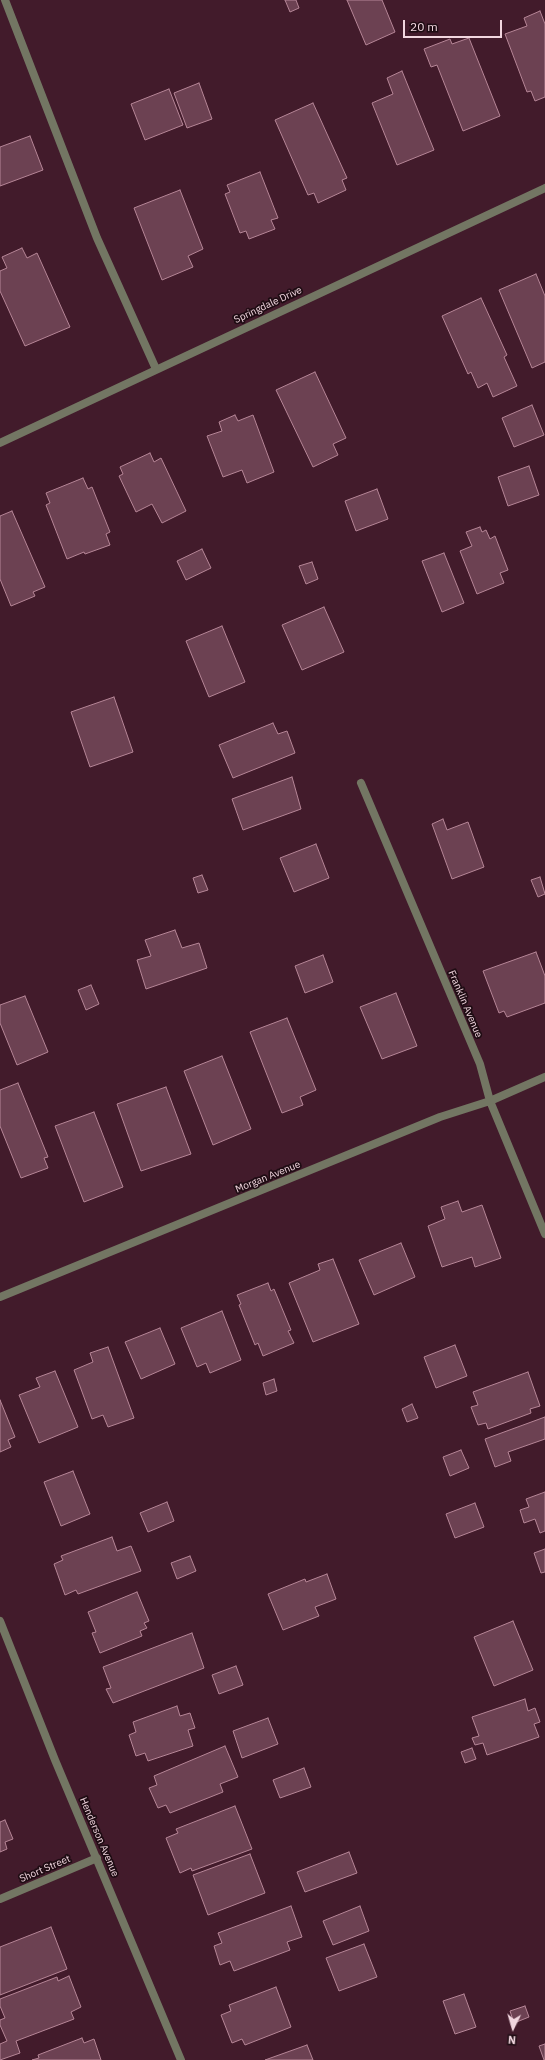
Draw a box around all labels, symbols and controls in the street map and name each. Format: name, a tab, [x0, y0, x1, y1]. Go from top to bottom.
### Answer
scale bar	[405, 12, 504, 38]
text: 20 m	[410, 19, 438, 34]
street label: Springdale Drive	[232, 284, 304, 326]
street label: Franklin Avenue	[445, 969, 485, 1039]
street label: Morgan Avenue	[234, 1158, 302, 1196]
street label: Henderson Avenue	[77, 1795, 121, 1879]
street label: Short Street	[18, 1853, 72, 1885]
north arrow	[493, 2008, 533, 2048]
text: N	[507, 2033, 517, 2047]

